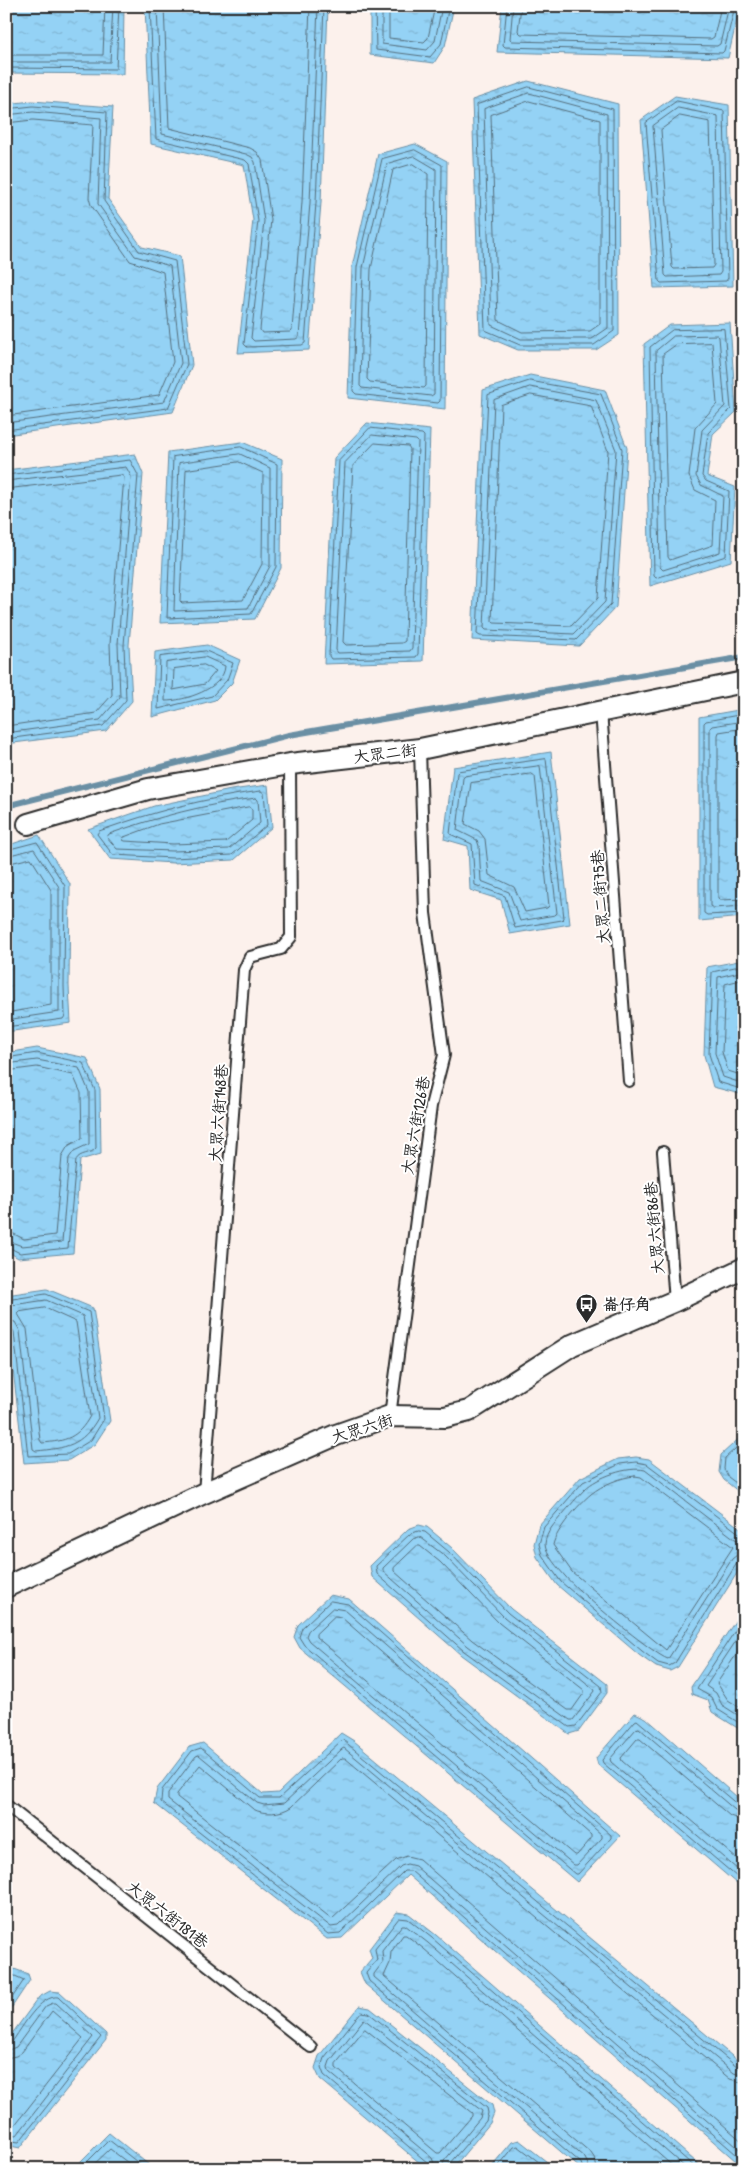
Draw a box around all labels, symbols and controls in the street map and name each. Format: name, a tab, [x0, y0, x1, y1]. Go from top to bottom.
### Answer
street label: 大眾二街	[352, 738, 418, 768]
street label: 大眾二街75巷	[586, 849, 614, 945]
street label: 大眾六街148巷	[204, 1063, 232, 1163]
street label: 大眾六街126巷	[396, 1074, 434, 1176]
street label: 大眾六街86巷	[639, 1181, 669, 1275]
bus stop icon: 崙仔角	[575, 1292, 599, 1323]
place label: 崙仔角	[603, 1293, 651, 1315]
street label: 大眾六街	[328, 1408, 396, 1448]
street label: 大眾六街181巷	[122, 1875, 214, 1953]

